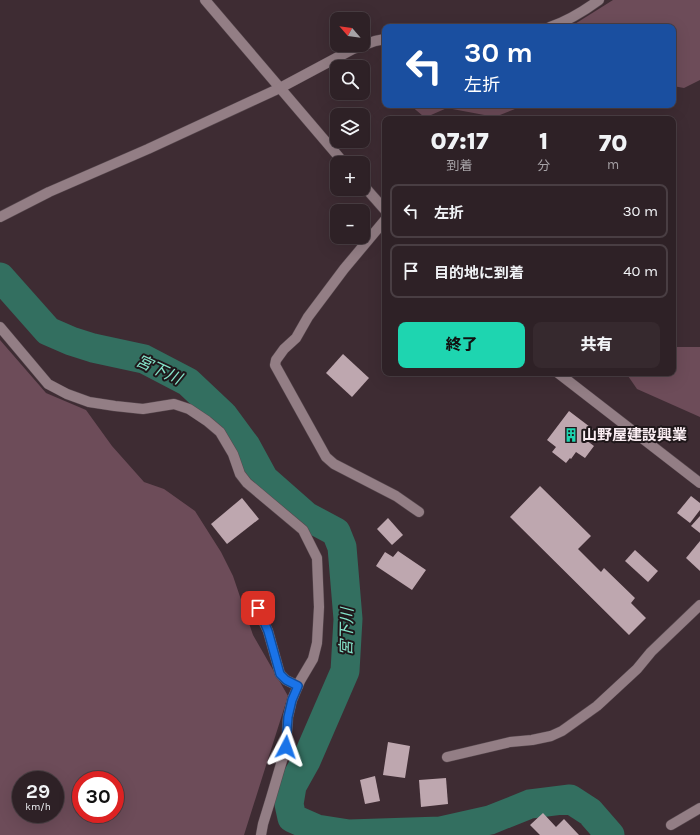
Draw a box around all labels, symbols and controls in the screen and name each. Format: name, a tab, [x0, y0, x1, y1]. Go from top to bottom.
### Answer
north arrow	[330, 12, 370, 52]
map controls	[330, 12, 370, 244]
text: 30 m	[464, 36, 533, 69]
icon: left	[398, 40, 450, 92]
button: search	[330, 60, 370, 100]
text: 左折	[464, 74, 500, 96]
button: layers	[330, 108, 370, 148]
text: 07:17	[431, 127, 489, 155]
text: 1	[539, 127, 548, 155]
text: 70	[599, 129, 627, 157]
button: +	[330, 156, 370, 196]
text: m	[607, 157, 619, 172]
text: 到着	[447, 158, 473, 173]
text: 分	[537, 158, 550, 173]
icon: left	[400, 200, 422, 222]
text: 30 m	[623, 202, 658, 220]
button: −	[330, 204, 370, 244]
text: 左折	[434, 204, 464, 222]
icon: arrive	[400, 260, 422, 282]
text: 40 m	[623, 262, 658, 280]
text: 目的地に到着	[434, 264, 524, 282]
button: 終了	[398, 322, 525, 368]
button: 共有	[533, 322, 660, 368]
water label: 宮下川	[133, 351, 186, 389]
place label: 山野屋建設興業	[582, 426, 687, 444]
building icon: 山野屋建設興業	[563, 427, 579, 443]
pin	[241, 591, 275, 625]
icon: arrive	[247, 597, 269, 619]
water label: 宮下川	[337, 606, 356, 656]
position arrow	[265, 726, 307, 768]
speed limit sign: 30	[72, 771, 124, 823]
text: 29	[26, 780, 50, 803]
text: km/h	[25, 801, 51, 813]

